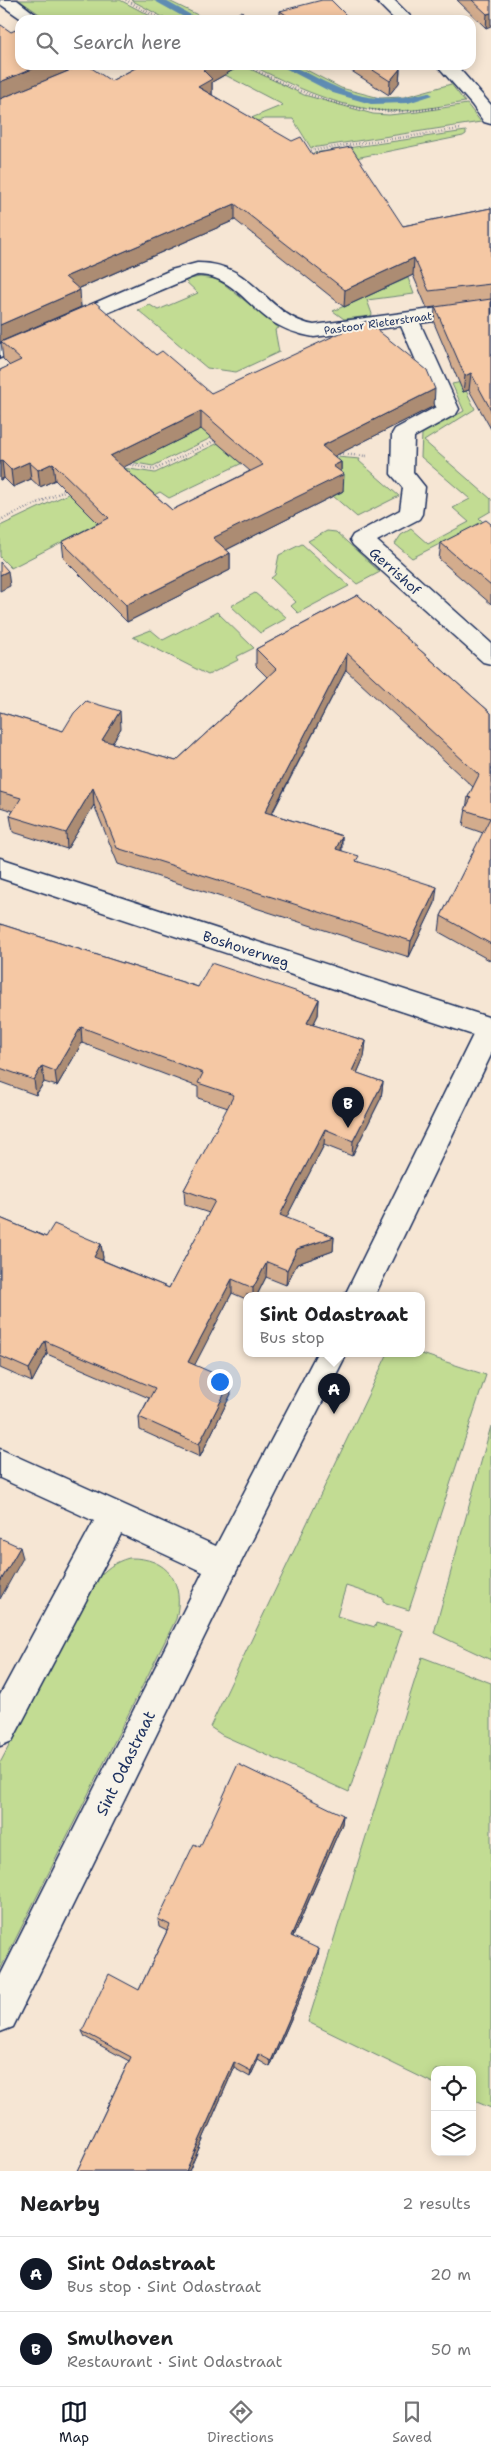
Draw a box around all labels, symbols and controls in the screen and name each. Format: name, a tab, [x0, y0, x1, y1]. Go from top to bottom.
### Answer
search box	[15, 15, 476, 70]
icon: search	[33, 29, 61, 57]
text: Search here	[73, 30, 182, 55]
street label: Pastoor Rieterstraat	[323, 308, 433, 339]
street label: Gerrishof	[366, 543, 425, 599]
street label: Boshoverweg	[201, 927, 291, 971]
pin: B	[332, 1087, 364, 1128]
popup	[243, 1292, 425, 1357]
text: Sint Odastraat	[260, 1302, 408, 1327]
text: Bus stop	[260, 1327, 324, 1348]
your location	[207, 1369, 233, 1395]
pin: A	[318, 1373, 350, 1414]
street label: Sint Odastraat	[91, 1707, 160, 1819]
map controls	[431, 2066, 476, 2156]
button: locate	[431, 2066, 476, 2111]
button: layers	[431, 2111, 476, 2156]
text: Nearby	[20, 2190, 100, 2218]
text: 2 results	[402, 2193, 471, 2214]
text: Sint Odastraat	[67, 2251, 215, 2276]
text: A	[30, 2264, 42, 2285]
text: 20 m	[430, 2264, 471, 2285]
text: Bus stop · Sint Odastraat	[67, 2276, 262, 2297]
text: Smulhoven	[67, 2326, 173, 2351]
text: B	[31, 2339, 41, 2360]
text: 50 m	[431, 2339, 471, 2360]
text: Restaurant · Sint Odastraat	[67, 2351, 283, 2372]
tab: Map	[59, 2398, 89, 2446]
tab: Directions	[207, 2398, 274, 2446]
tab: Saved	[392, 2398, 432, 2446]

